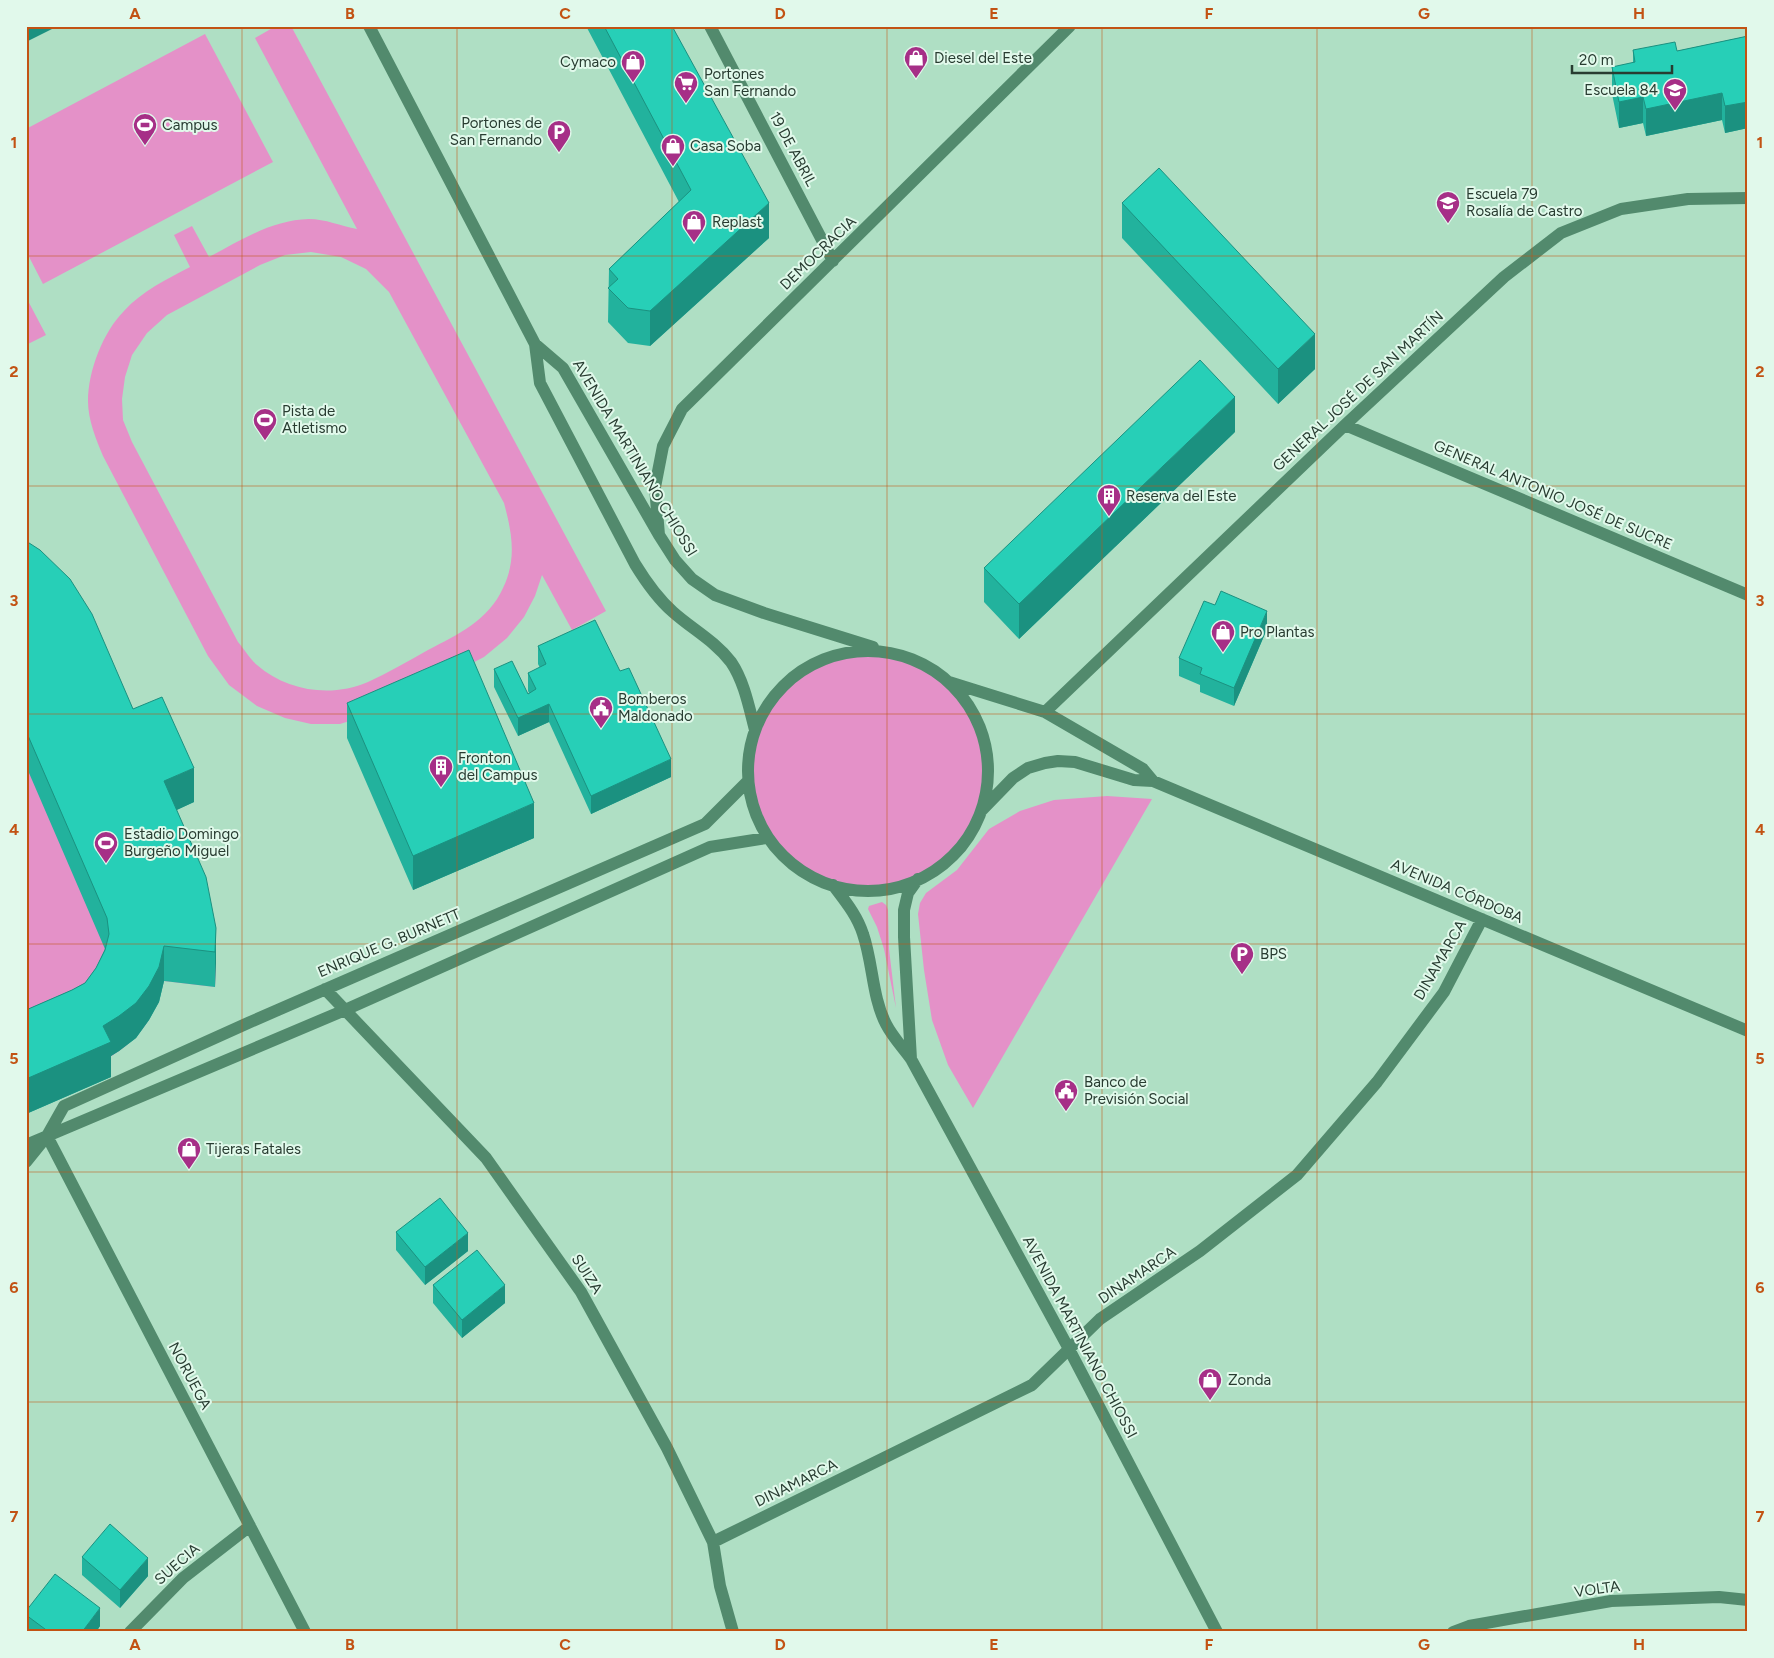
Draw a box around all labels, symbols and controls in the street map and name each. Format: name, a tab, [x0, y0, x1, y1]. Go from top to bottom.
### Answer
text: A	[129, 4, 141, 23]
text: B	[345, 4, 355, 23]
text: C	[559, 4, 571, 23]
text: D	[774, 4, 786, 23]
text: E	[989, 4, 999, 23]
text: F	[1205, 4, 1214, 23]
text: G	[1418, 4, 1430, 23]
text: H	[1633, 4, 1645, 23]
scale bar	[1572, 42, 1672, 74]
shop icon: Diesel del Este	[903, 45, 929, 79]
shop icon: Cymaco	[620, 49, 646, 83]
place label: Diesel del Este	[934, 49, 1032, 67]
text: 20 m	[1579, 51, 1613, 69]
place label: Cymaco	[560, 53, 616, 71]
place label: Portones San Fernando	[704, 65, 796, 100]
supermarket icon: Portones San Fernando	[673, 70, 699, 104]
school or university icon: Escuela 84	[1662, 77, 1688, 111]
place label: Escuela 84	[1584, 81, 1658, 99]
street label: 19 DE ABRIL	[766, 109, 820, 190]
sports icon: Campus	[132, 112, 158, 146]
place label: Portones de San Fernando	[450, 114, 542, 149]
place label: Campus	[162, 116, 217, 134]
parking icon: Portones de San Fernando	[546, 119, 572, 153]
text: 1	[11, 133, 17, 152]
shop icon: Casa Soba	[660, 133, 686, 167]
text: 1	[1757, 133, 1763, 152]
place label: Casa Soba	[690, 137, 761, 155]
place label: Escuela 79 Rosalía de Castro	[1466, 185, 1583, 220]
school or university icon: Escuela 79 Rosalía de Castro	[1435, 190, 1461, 224]
shop icon: Replast	[681, 209, 707, 243]
street label: DEMOCRACIA	[776, 212, 860, 294]
place label: Replast	[712, 213, 762, 231]
street label: GENERAL JOSÉ DE SAN MARTÍN	[1269, 307, 1447, 475]
street label: AVENIDA MARTINIANO CHIOSSI	[569, 356, 701, 560]
text: 2	[9, 362, 19, 381]
text: 2	[1755, 362, 1765, 381]
place label: Pista de Atletismo	[282, 402, 347, 437]
sports icon: Pista de Atletismo	[252, 407, 278, 441]
street label: GENERAL ANTONIO JOSÉ DE SUCRE	[1431, 436, 1675, 554]
building icon: Reserva del Este	[1096, 483, 1122, 517]
place label: Reserva del Este	[1126, 487, 1237, 505]
text: 3	[10, 591, 19, 610]
text: 3	[1756, 591, 1765, 610]
shop icon: Pro Plantas	[1210, 619, 1236, 653]
place label: Pro Plantas	[1240, 623, 1314, 641]
place label: Bomberos Maldonado	[618, 690, 693, 725]
public building icon: Bomberos Maldonado	[588, 695, 614, 729]
place label: Fronton del Campus	[458, 749, 537, 784]
building icon: Fronton del Campus	[428, 754, 454, 788]
text: 4	[9, 820, 19, 839]
text: 4	[1755, 820, 1765, 839]
place label: Estadio Domingo Burgeño Miguel	[124, 825, 239, 860]
sports icon: Estadio Domingo Burgeño Miguel	[93, 830, 119, 864]
street label: AVENIDA CÓRDOBA	[1388, 855, 1526, 927]
street label: ENRIQUE G. BURNETT	[315, 904, 464, 981]
street label: DINAMARCA	[1410, 917, 1470, 1003]
parking icon: BPS	[1229, 941, 1255, 975]
place label: BPS	[1260, 945, 1287, 963]
text: 5	[9, 1049, 19, 1068]
text: 5	[1755, 1049, 1765, 1068]
place label: Banco de Previsión Social	[1084, 1073, 1189, 1108]
public building icon: Banco de Previsión Social	[1053, 1078, 1079, 1112]
shop icon: Tijeras Fatales	[176, 1136, 202, 1170]
place label: Tijeras Fatales	[206, 1140, 301, 1158]
street label: AVENIDA MARTINIANO CHIOSSI	[1019, 1233, 1141, 1441]
street label: DINAMARCA	[1095, 1243, 1179, 1307]
street label: SUIZA	[568, 1251, 606, 1297]
text: 6	[9, 1278, 19, 1297]
text: 6	[1755, 1278, 1765, 1297]
street label: NORUEGA	[165, 1339, 215, 1413]
shop icon: Zonda	[1197, 1367, 1223, 1401]
place label: Zonda	[1228, 1371, 1271, 1389]
street label: DINAMARCA	[752, 1455, 840, 1511]
text: 7	[10, 1507, 19, 1526]
text: 7	[1756, 1507, 1765, 1526]
street label: SUECIA	[151, 1540, 203, 1588]
street label: VOLTA	[1573, 1577, 1621, 1601]
text: A	[129, 1635, 141, 1654]
text: B	[345, 1635, 355, 1654]
text: C	[559, 1635, 571, 1654]
text: D	[774, 1635, 786, 1654]
text: E	[989, 1635, 999, 1654]
text: F	[1205, 1635, 1214, 1654]
text: G	[1418, 1635, 1430, 1654]
text: H	[1633, 1635, 1645, 1654]

